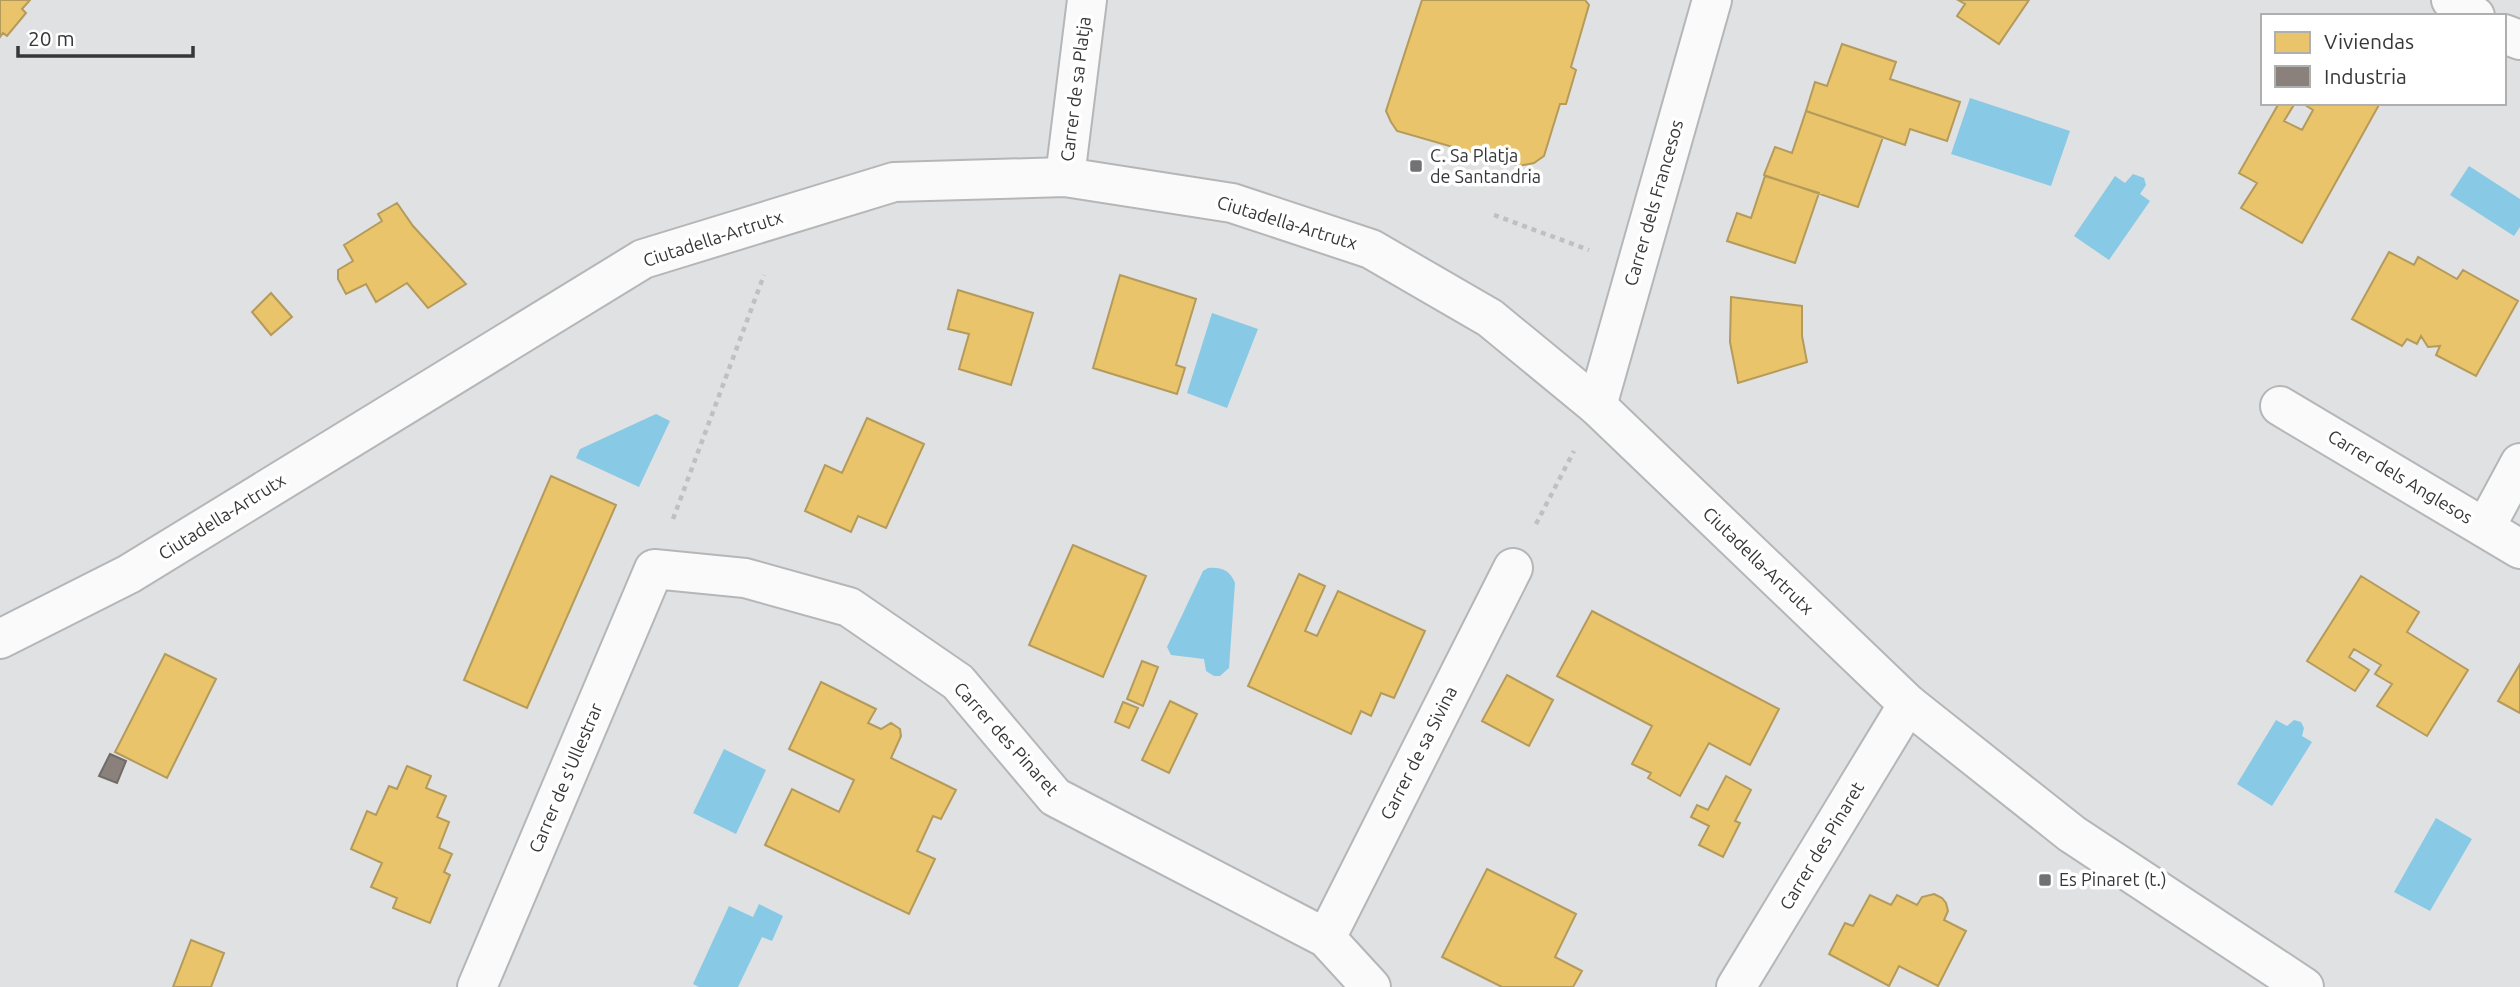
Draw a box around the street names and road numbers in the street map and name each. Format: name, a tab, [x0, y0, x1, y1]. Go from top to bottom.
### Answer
street label: Carrer de sa Platja	[1056, 15, 1094, 163]
street label: Carrer dels Francesos	[1620, 117, 1686, 288]
street label: Ciutadella-Artrutx	[1215, 191, 1360, 253]
street label: Ciutadella-Artrutx	[640, 206, 785, 270]
street label: Carrer dels Anglesos	[2325, 425, 2477, 527]
street label: Ciutadella-Artrutx	[154, 469, 288, 563]
street label: Ciutadella-Artrutx	[1699, 503, 1818, 618]
street label: Carrer des Pinaret	[951, 678, 1063, 799]
street label: Carrer de sa Sivina	[1376, 682, 1460, 823]
street label: Carrer de s'Ullestrar	[524, 700, 606, 856]
street label: Carrer des Pinaret	[1775, 778, 1867, 913]

